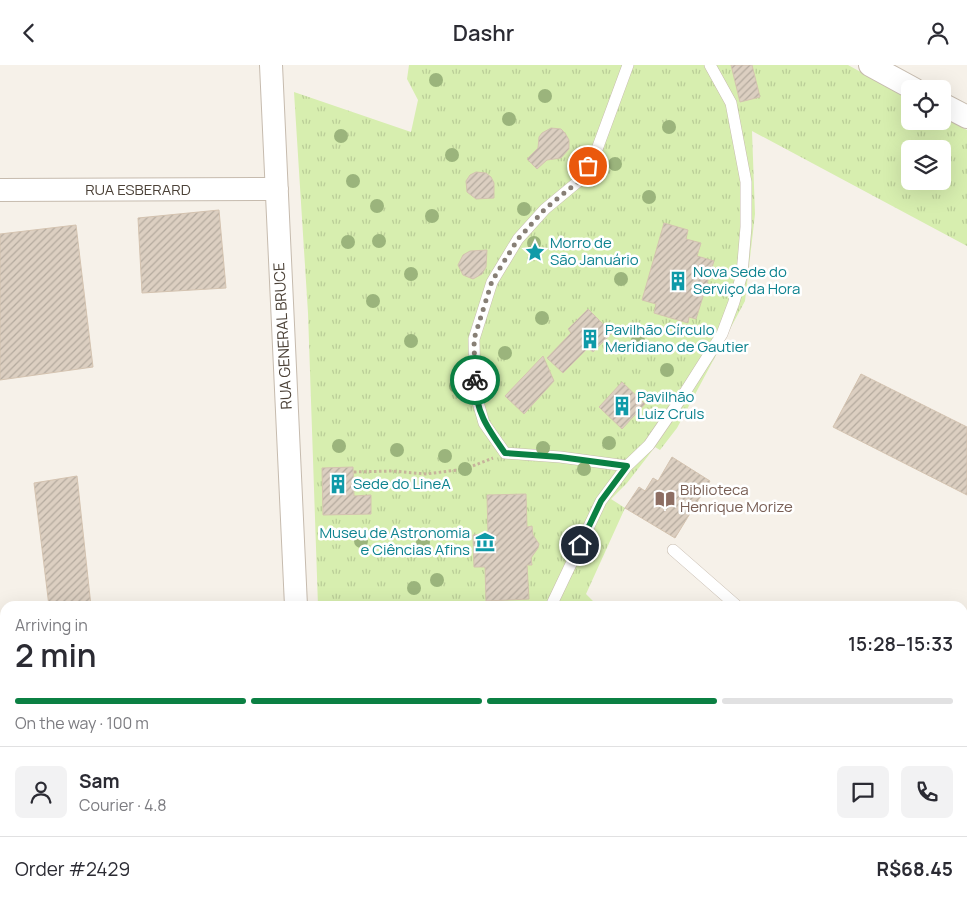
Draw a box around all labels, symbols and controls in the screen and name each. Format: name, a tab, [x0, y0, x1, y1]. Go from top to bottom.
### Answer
text: Dashr	[453, 18, 514, 48]
icon: back	[15, 19, 43, 47]
icon: person	[924, 19, 952, 47]
map controls	[901, 80, 951, 190]
button: locate	[901, 80, 951, 130]
button: layers	[901, 140, 951, 190]
pin	[567, 145, 609, 187]
icon: bag	[574, 152, 602, 180]
street label: RUA ESBERARD	[85, 179, 191, 200]
place label: Morro de São Januário	[550, 232, 639, 270]
place icon: Morro de São Januário	[524, 241, 546, 263]
place label: Nova Sede do Serviço da Hora	[693, 261, 800, 299]
street label: RUA GENERAL BRUCE	[268, 262, 297, 410]
building icon: Nova Sede do Serviço da Hora	[667, 270, 689, 292]
place label: Pavilhão Círculo Meridiano de Gautier	[605, 319, 749, 357]
building icon: Pavilhão Círculo Meridiano de Gautier	[579, 328, 601, 350]
courier	[450, 355, 500, 405]
icon: bike	[461, 366, 489, 394]
place label: Pavilhão Luiz Cruls	[637, 386, 705, 424]
building icon: Pavilhão Luiz Cruls	[611, 395, 633, 417]
building icon: Sede do LineA	[327, 473, 349, 495]
place label: Sede do LineA	[353, 473, 451, 494]
place label: Biblioteca Henrique Morize	[680, 479, 793, 517]
library icon: Biblioteca Henrique Morize	[654, 488, 676, 510]
place label: Museu de Astronomia e Ciências Afins	[319, 522, 470, 560]
pin	[559, 524, 601, 566]
museum icon: Museu de Astronomia e Ciências Afins	[474, 531, 496, 553]
icon: home	[566, 531, 594, 559]
text: Arriving in	[15, 614, 88, 636]
text: 15:28–15:33	[848, 631, 953, 657]
text: 2 min	[15, 633, 97, 677]
text: On the way · 100 m	[15, 712, 149, 734]
button: person	[15, 766, 67, 818]
button: chat	[837, 766, 889, 818]
button: phone	[901, 766, 953, 818]
text: Sam	[79, 768, 120, 794]
text: Courier · 4.8	[79, 794, 167, 816]
text: Order #2429	[15, 856, 130, 882]
text: R$68.45	[877, 856, 953, 882]

